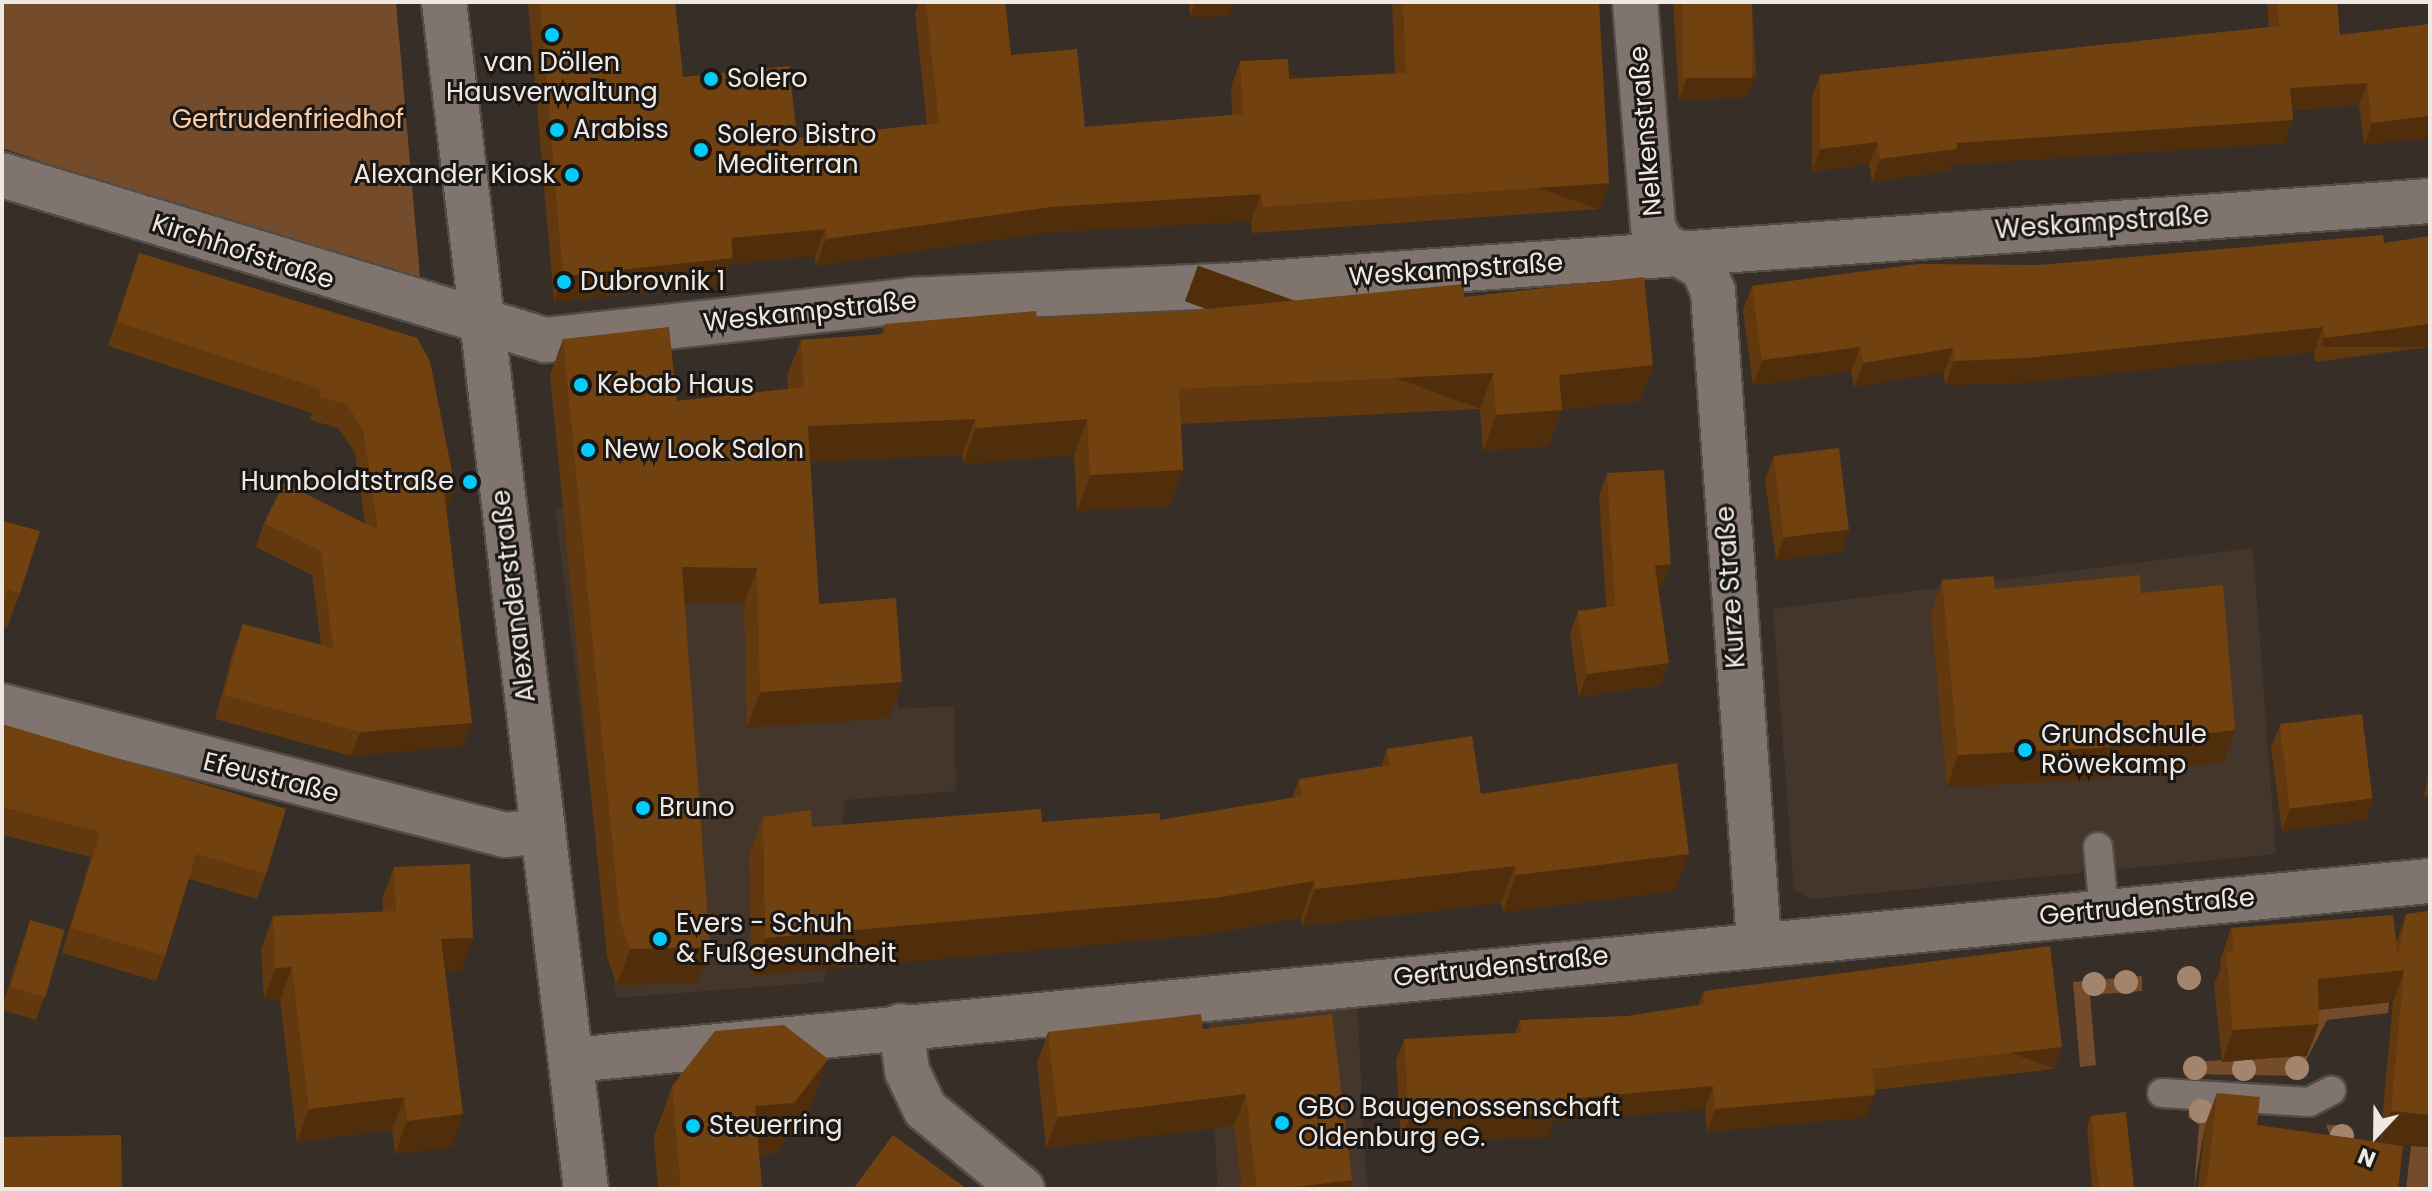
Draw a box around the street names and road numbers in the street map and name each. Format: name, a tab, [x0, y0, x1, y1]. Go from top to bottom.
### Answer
street label: Nelkenstraße	[1623, 44, 1669, 218]
street label: Weskampstraße	[1994, 200, 2210, 246]
street label: Kirchhofstraße	[148, 208, 338, 296]
street label: Weskampstraße	[1348, 247, 1564, 293]
street label: Weskampstraße	[702, 285, 918, 339]
street label: Alexanderstraße	[485, 488, 543, 704]
street label: Kurze Straße	[1710, 505, 1752, 669]
street label: Efeustraße	[200, 746, 342, 810]
street label: Gertrudenstraße	[2038, 882, 2256, 932]
street label: Gertrudenstraße	[1392, 940, 1610, 994]

